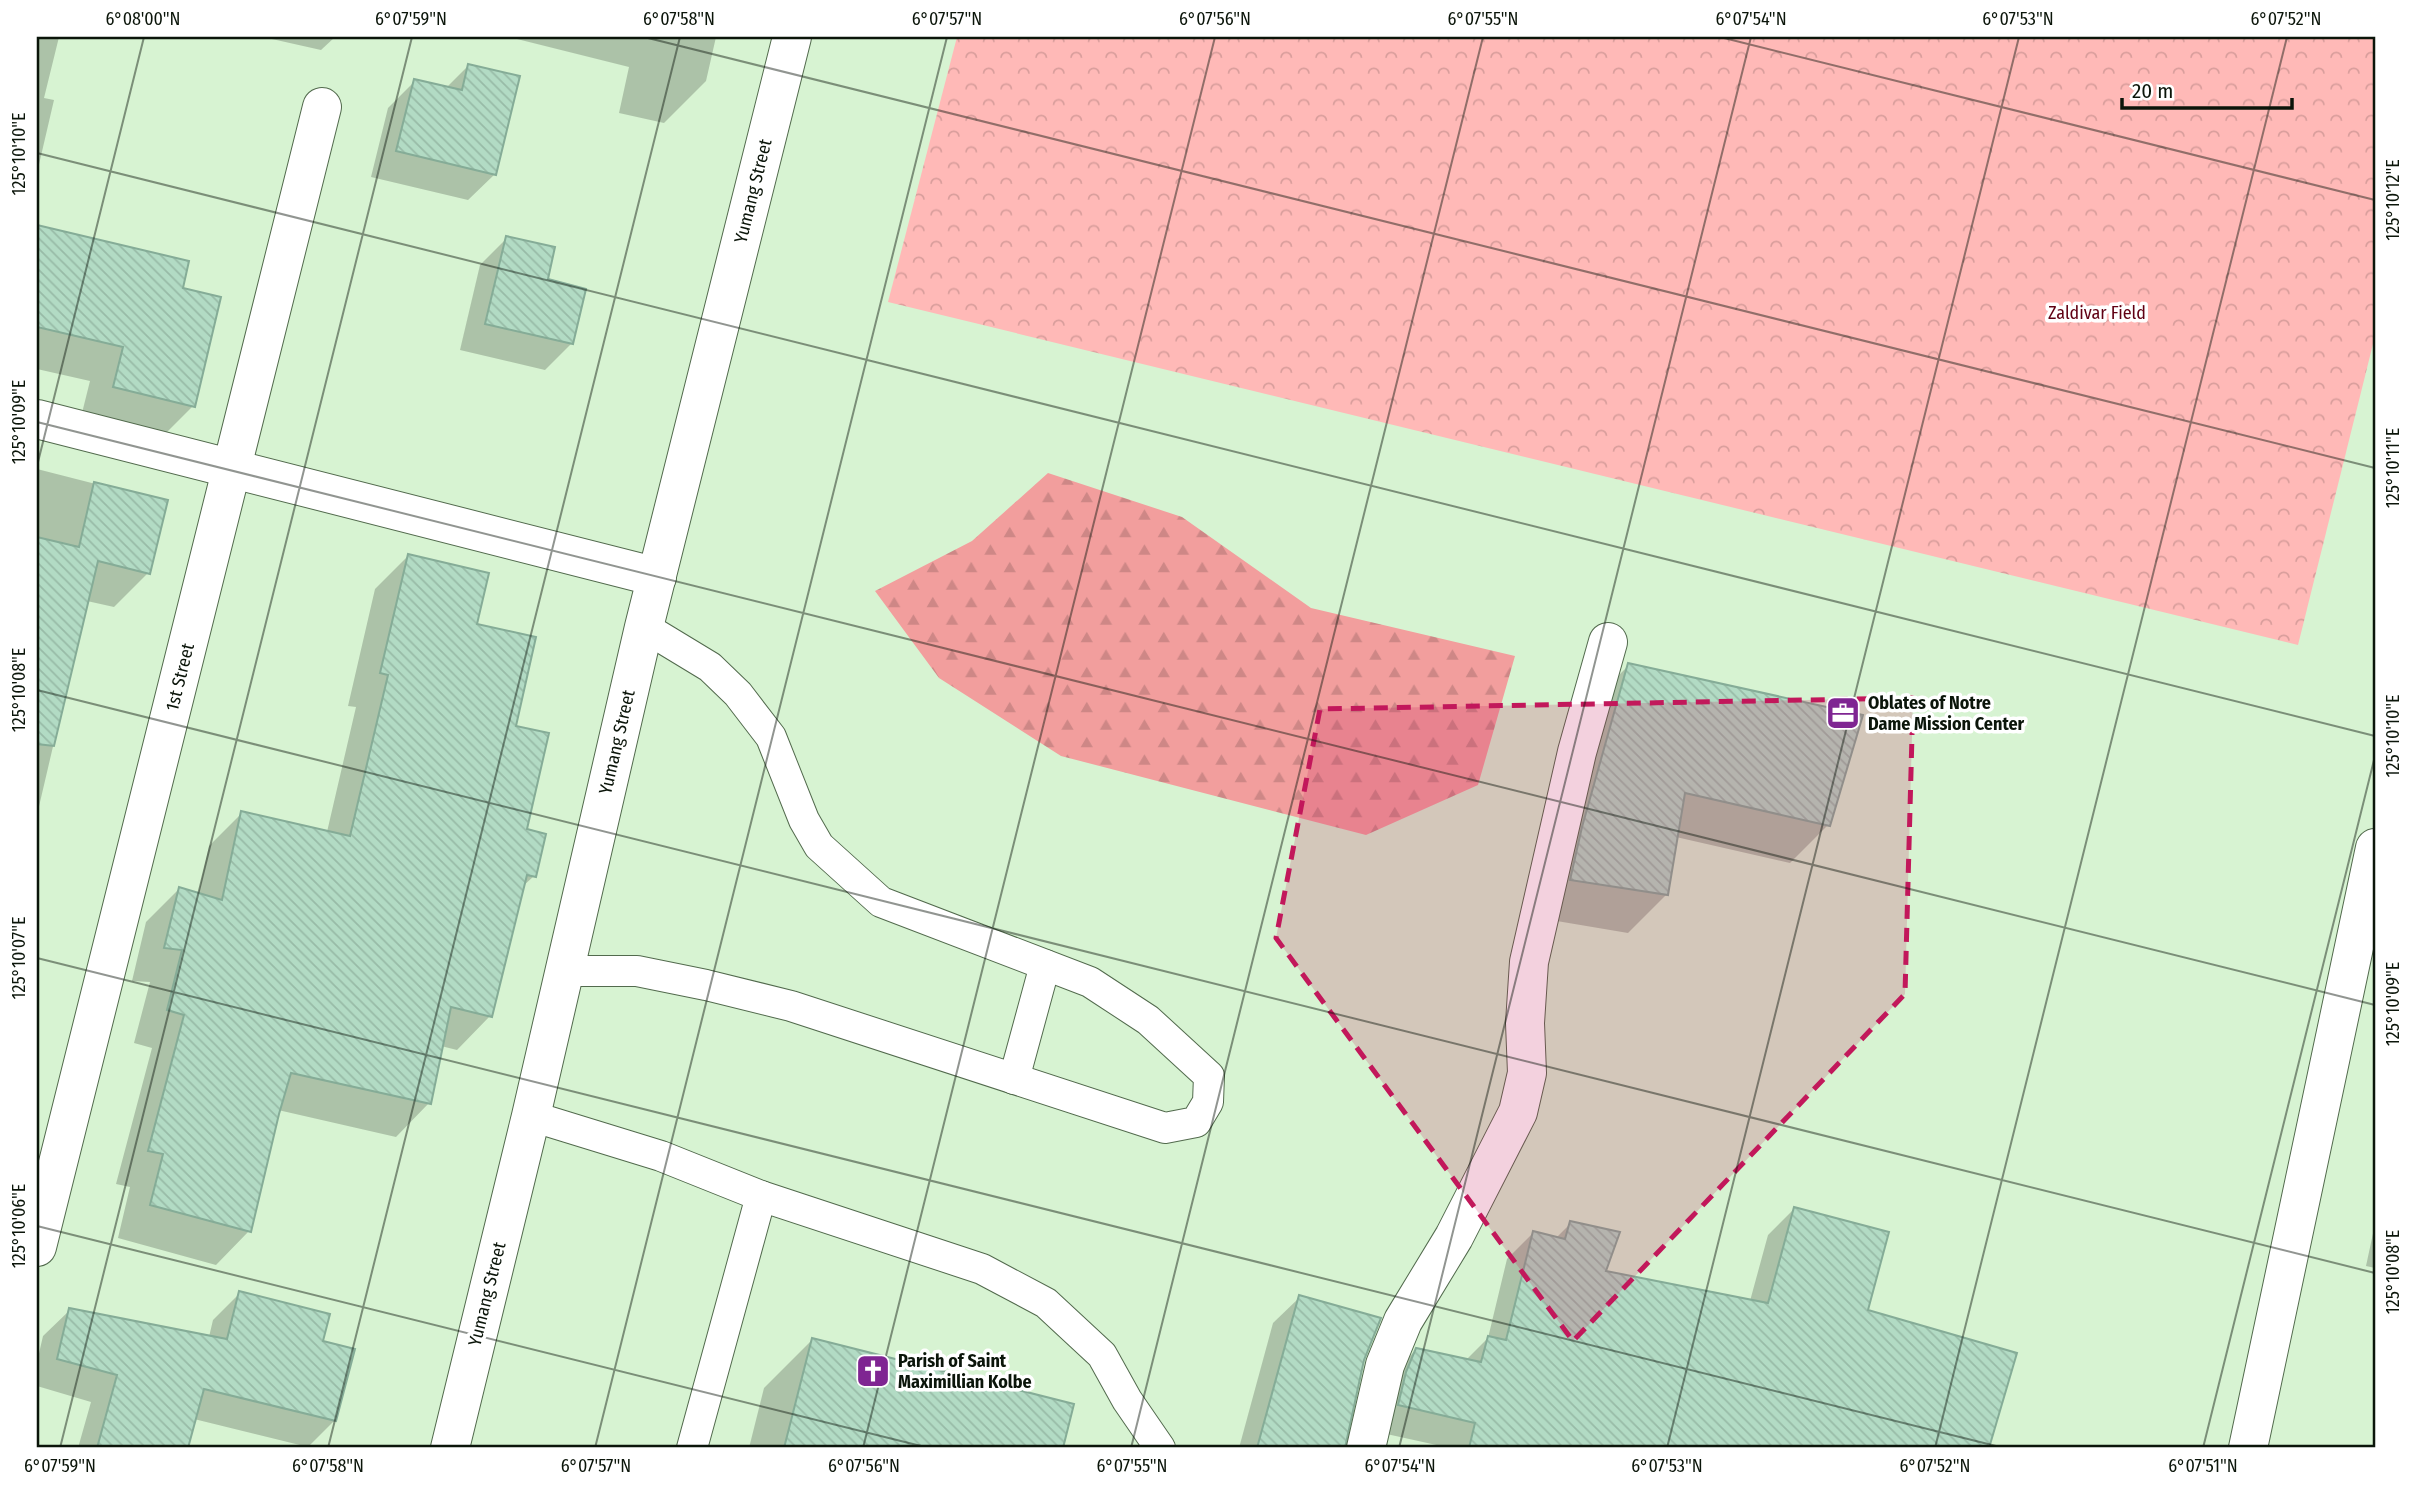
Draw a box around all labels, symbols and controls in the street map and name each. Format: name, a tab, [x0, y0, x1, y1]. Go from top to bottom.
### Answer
text: 6°08'00"N	[105, 8, 181, 30]
text: 6°07'59"N	[375, 8, 447, 30]
text: 6°07'58"N	[643, 8, 715, 30]
text: 6°07'57"N	[912, 8, 982, 30]
text: 6°07'56"N	[1179, 8, 1251, 30]
text: 6°07'55"N	[1448, 8, 1518, 30]
text: 6°07'54"N	[1715, 8, 1787, 30]
text: 6°07'53"N	[1982, 8, 2054, 30]
text: 6°07'52"N	[2250, 8, 2322, 30]
scale bar	[2122, 66, 2291, 110]
text: 20 m	[2132, 78, 2173, 104]
text: 125°10'10"E	[8, 113, 30, 195]
street label: Yumang Street	[729, 137, 777, 245]
text: 125°10'12"E	[2382, 159, 2404, 241]
park label: Zaldivar Field	[2048, 302, 2146, 324]
text: 125°10'09"E	[8, 380, 30, 464]
text: 125°10'11"E	[2382, 428, 2404, 508]
street label: 1st Street	[161, 641, 199, 713]
text: 125°10'08"E	[8, 648, 30, 732]
street label: Yumang Street	[594, 687, 640, 796]
place label: Oblates of Notre Dame Mission Center	[1868, 692, 2025, 735]
office icon: Oblates of Notre Dame Mission Center	[1824, 694, 1862, 732]
text: 125°10'10"E	[2382, 695, 2404, 777]
text: 125°10'07"E	[8, 917, 30, 999]
text: 125°10'09"E	[2382, 962, 2404, 1046]
text: 125°10'06"E	[8, 1184, 30, 1268]
text: 125°10'08"E	[2382, 1230, 2404, 1314]
street label: Yumang Street	[463, 1240, 511, 1348]
place label: Parish of Saint Maximillian Kolbe	[898, 1350, 1032, 1393]
church icon: Parish of Saint Maximillian Kolbe	[854, 1352, 892, 1390]
text: 6°07'59"N	[24, 1455, 96, 1477]
text: 6°07'58"N	[292, 1455, 364, 1477]
text: 6°07'57"N	[561, 1455, 631, 1477]
text: 6°07'56"N	[828, 1455, 900, 1477]
text: 6°07'55"N	[1097, 1455, 1167, 1477]
text: 6°07'54"N	[1364, 1455, 1436, 1477]
text: 6°07'53"N	[1631, 1455, 1703, 1477]
text: 6°07'52"N	[1899, 1455, 1971, 1477]
text: 6°07'51"N	[2168, 1455, 2238, 1477]

